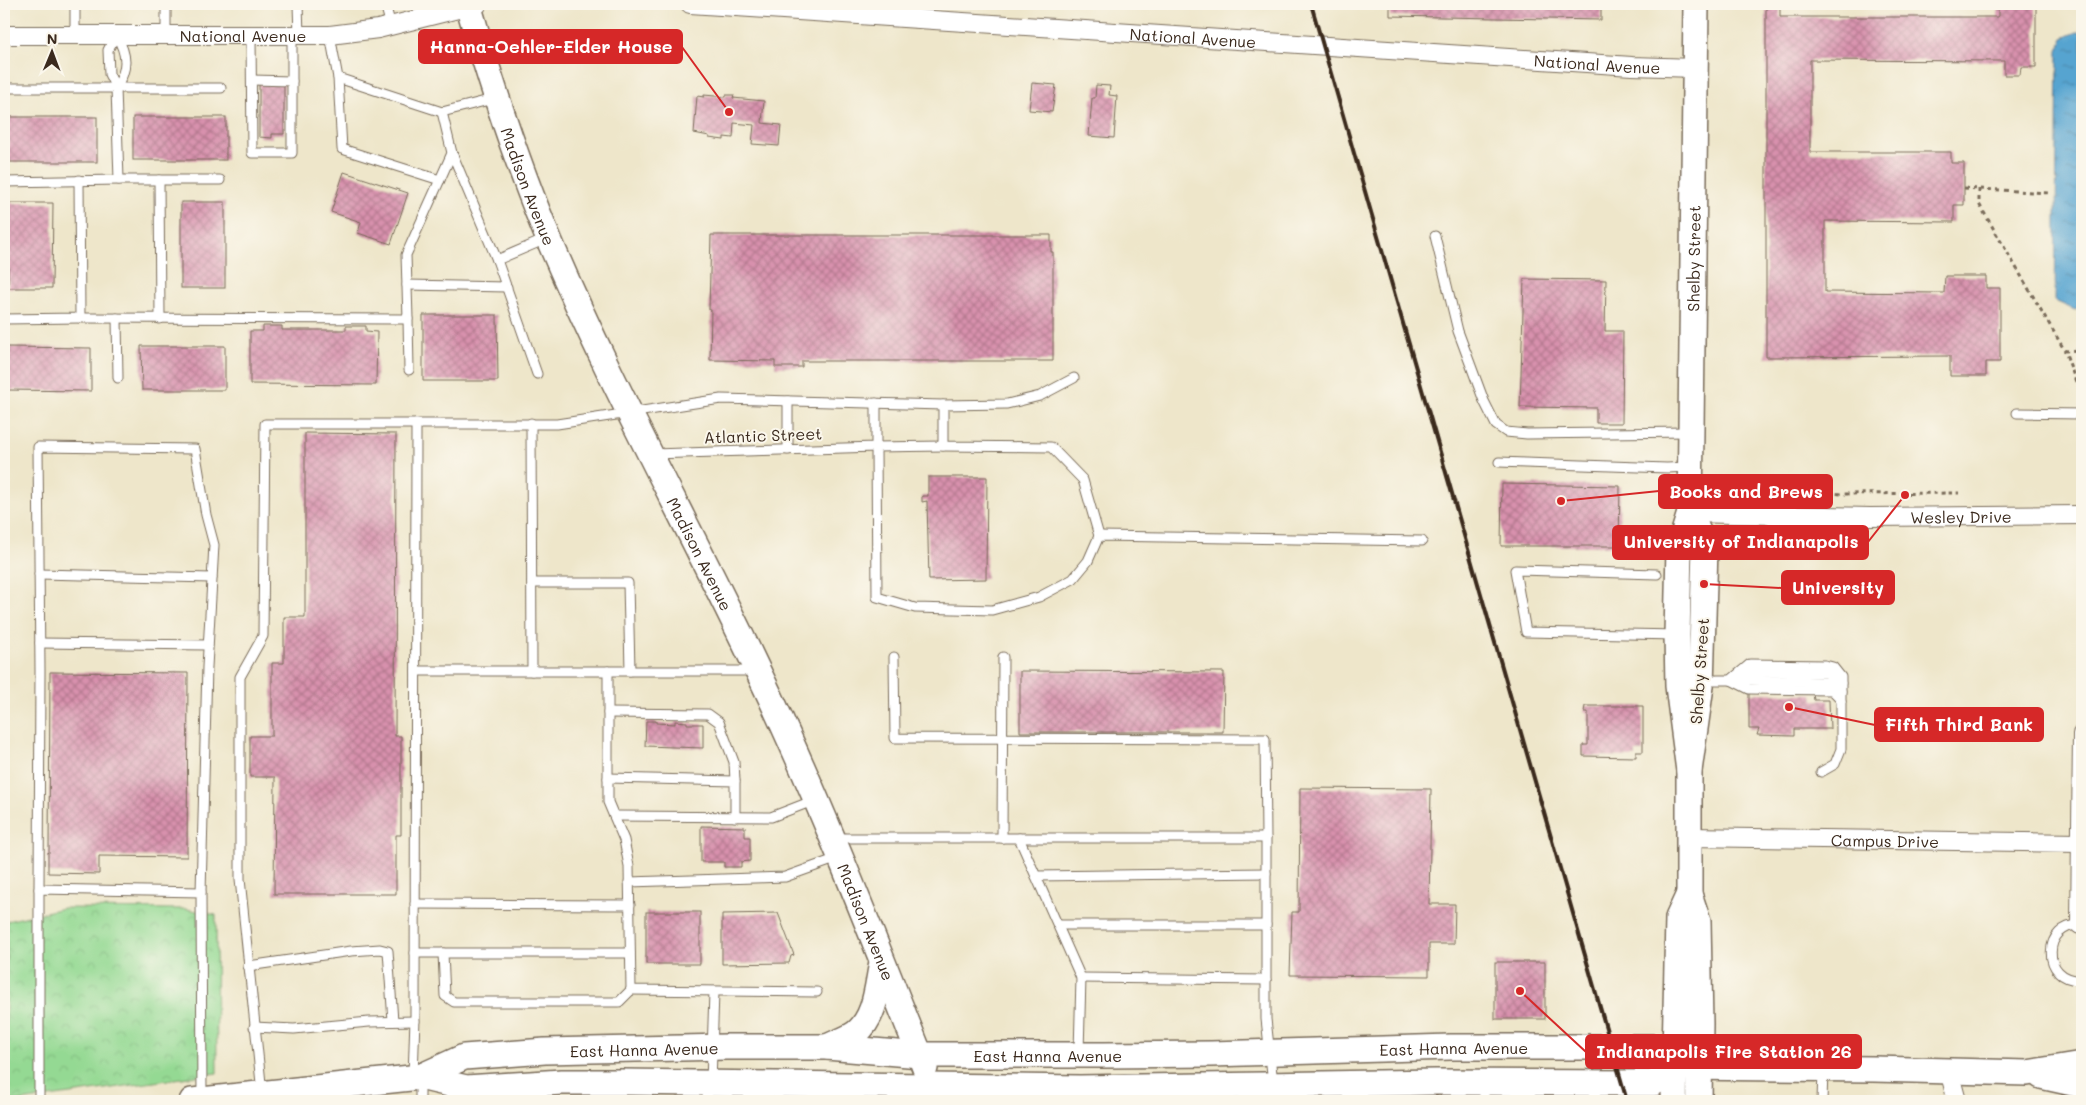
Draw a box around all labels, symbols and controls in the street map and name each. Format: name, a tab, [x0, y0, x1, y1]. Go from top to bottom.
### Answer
street label: National Avenue	[1129, 22, 1257, 52]
street label: National Avenue	[180, 25, 306, 46]
north arrow	[28, 28, 78, 78]
text: N	[47, 29, 58, 48]
callout: Hanna-Oehler-Elder House	[419, 30, 682, 63]
text: Hanna-Oehler-Elder House	[429, 34, 673, 58]
street label: National Avenue	[1533, 49, 1661, 77]
street label: Madison Avenue	[497, 124, 561, 248]
street label: Shelby Street	[1682, 205, 1704, 312]
street label: Atlantic Street	[703, 422, 823, 448]
callout: Books and Brews	[1659, 475, 1832, 508]
text: Books and Brews	[1669, 479, 1823, 503]
street label: Madison Avenue	[663, 493, 738, 614]
street label: Wesley Drive	[1910, 505, 2012, 527]
callout: University of Indianapolis	[1613, 526, 1868, 559]
text: University of Indianapolis	[1623, 529, 1859, 553]
callout: University	[1782, 571, 1894, 604]
text: University	[1792, 575, 1884, 599]
street label: Shelby Street	[1685, 617, 1713, 725]
callout: Fifth Third Bank	[1875, 708, 2043, 741]
text: Fifth Third Bank	[1885, 712, 2033, 736]
street label: Campus Drive	[1831, 829, 1939, 851]
street label: Madison Avenue	[834, 860, 900, 983]
callout: Indianapolis Fire Station 26	[1586, 1035, 1861, 1068]
street label: East Hanna Avenue	[570, 1037, 719, 1061]
street label: East Hanna Avenue	[1379, 1037, 1528, 1060]
text: Indianapolis Fire Station 26	[1596, 1039, 1852, 1063]
street label: East Hanna Avenue	[973, 1044, 1122, 1066]

